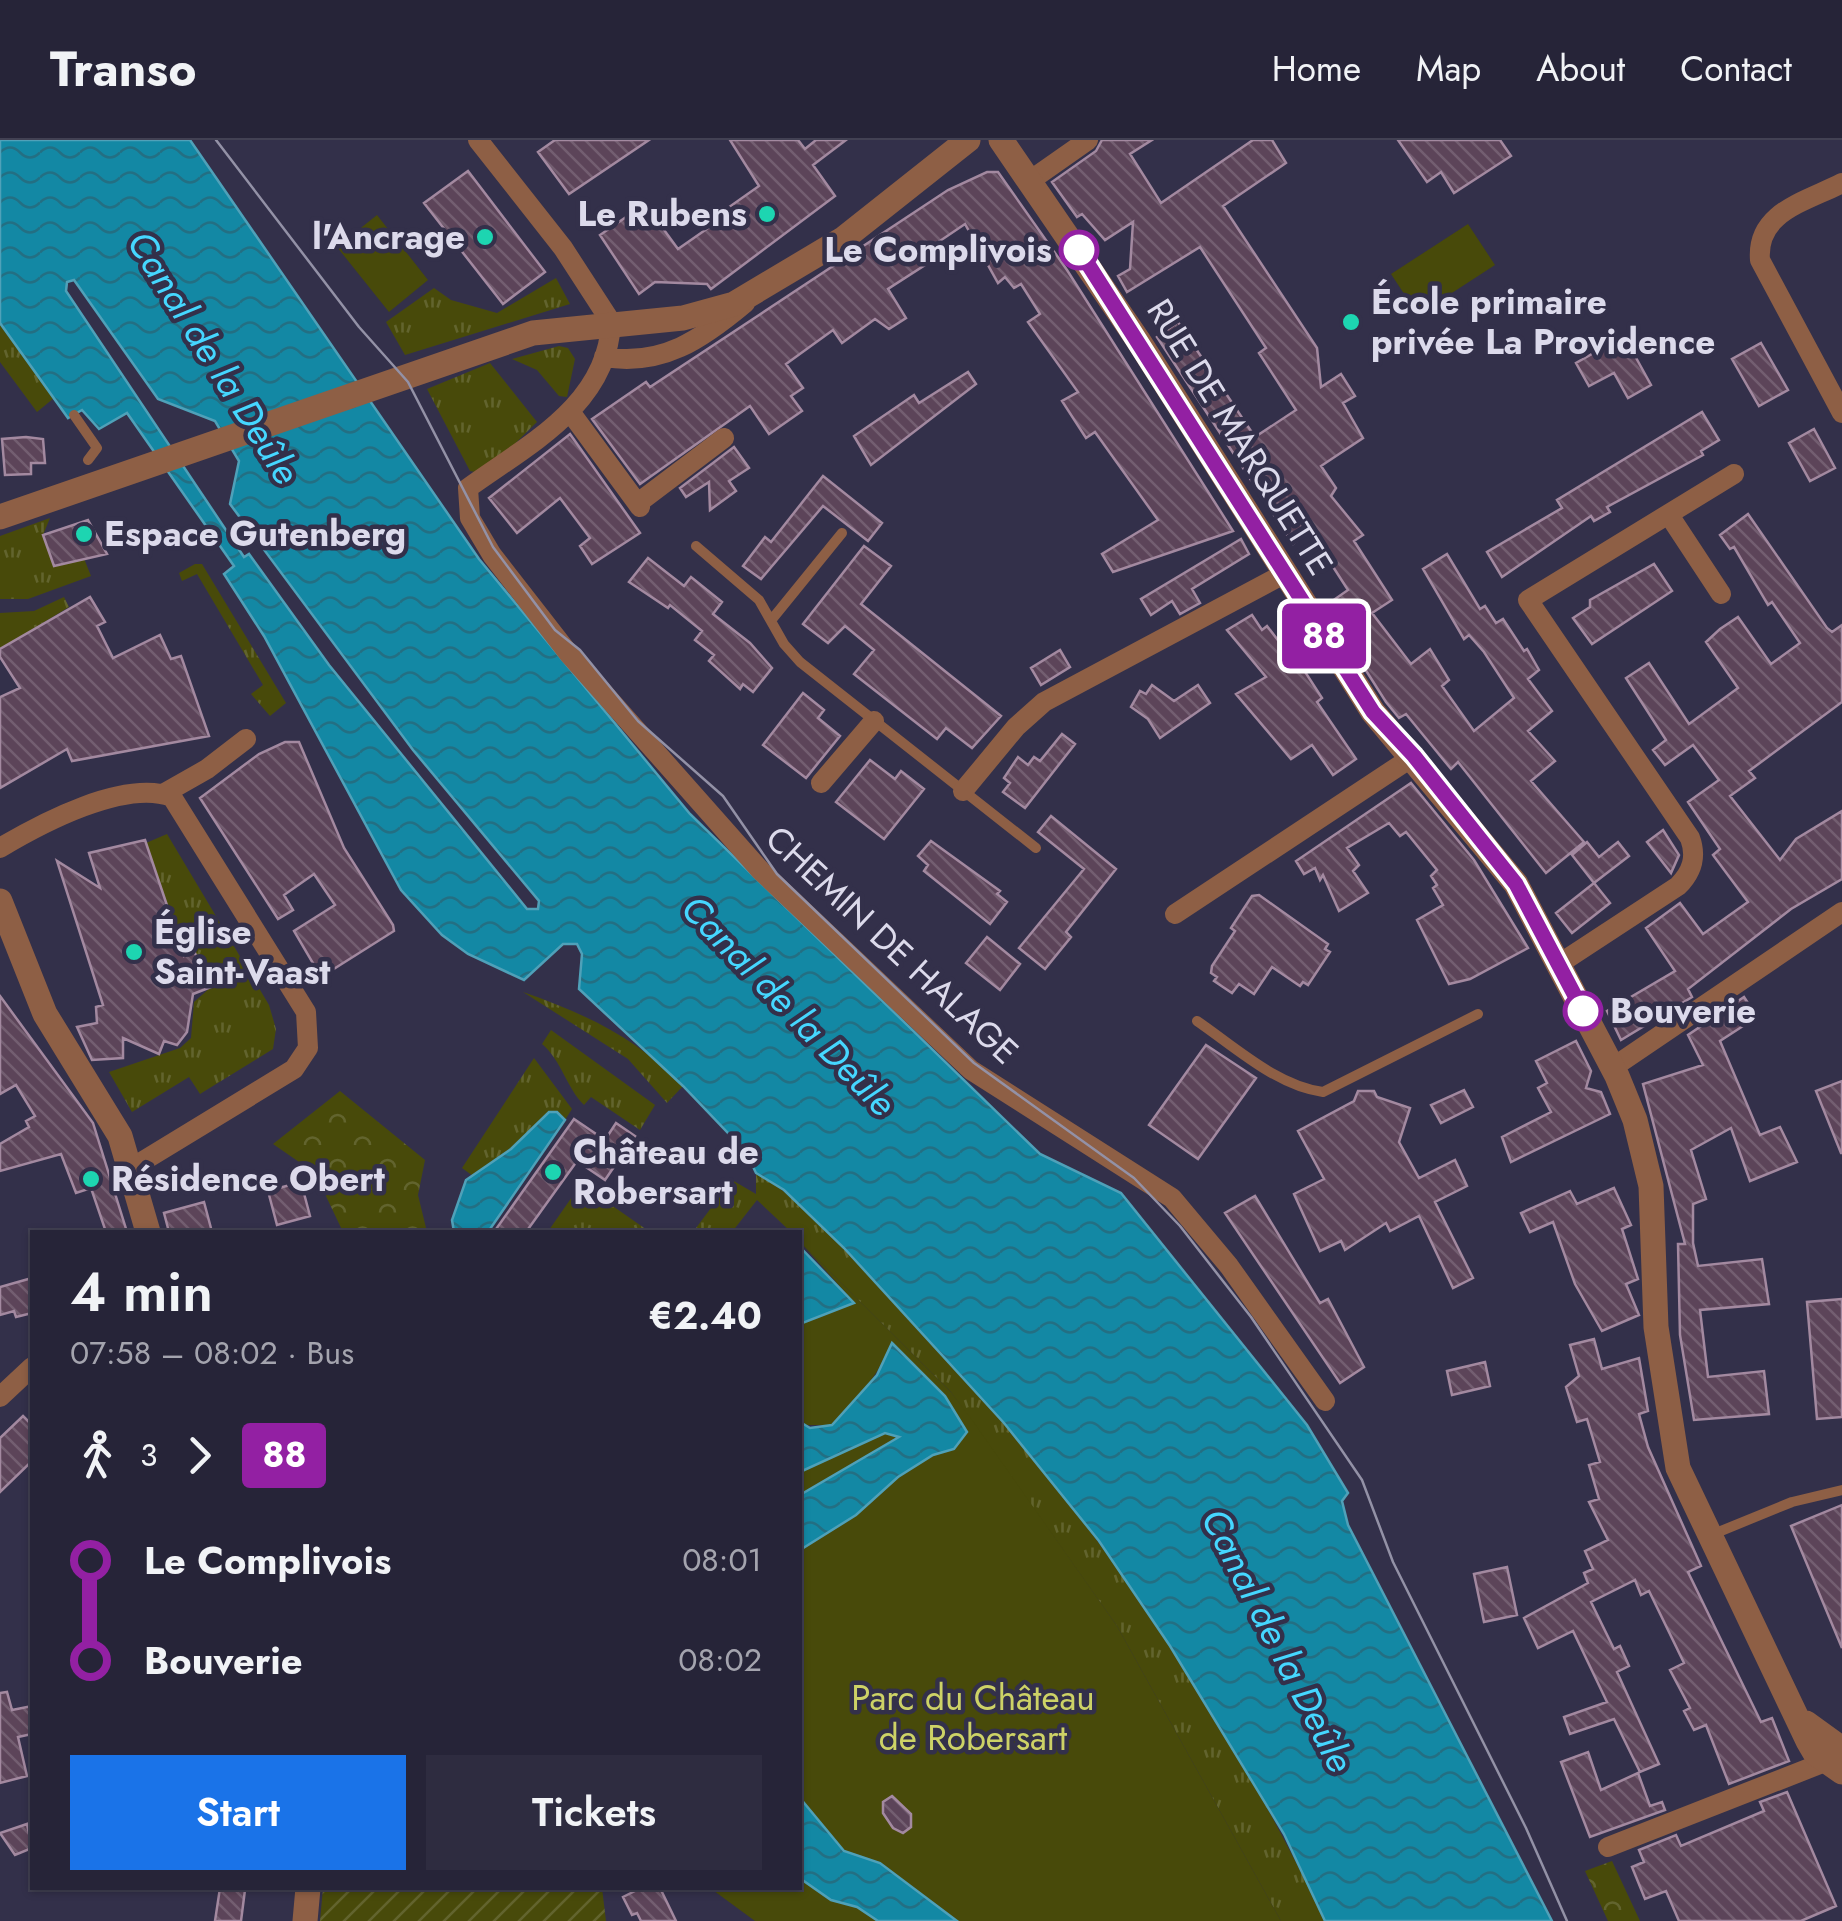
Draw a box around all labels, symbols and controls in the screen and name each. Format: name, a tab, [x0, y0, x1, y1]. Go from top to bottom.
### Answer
text: Transo	[50, 35, 197, 104]
text: Home	[1272, 44, 1361, 94]
text: Map	[1416, 44, 1481, 94]
text: About	[1536, 44, 1625, 94]
text: Contact	[1680, 44, 1792, 94]
place label: Le Rubens	[577, 189, 747, 239]
marker: Le Rubens	[756, 203, 778, 225]
place label: l'Ancrage	[312, 212, 465, 262]
water label: Canal de la Deûle	[114, 220, 314, 494]
place label: Le Complivois	[824, 225, 1052, 275]
marker: l'Ancrage	[474, 226, 496, 248]
marker: Le Complivois	[1060, 231, 1098, 269]
place label: École primaire privée La Providence	[1371, 277, 1715, 367]
street label: RUE DE MARQUETTE	[1135, 289, 1345, 585]
marker: École primaire privée La Providence	[1340, 311, 1362, 333]
place label: Espace Gutenberg	[104, 509, 406, 559]
marker: Espace Gutenberg	[73, 523, 95, 545]
line badge: 88	[1279, 604, 1369, 668]
text: 88	[1302, 611, 1346, 661]
street label: CHEMIN DE HALAGE	[754, 814, 1030, 1076]
water label: Canal de la Deûle	[669, 882, 909, 1128]
place label: Église Saint-Vaast	[154, 907, 330, 997]
marker: Église Saint-Vaast	[123, 941, 145, 963]
place label: Bouverie	[1610, 986, 1756, 1036]
marker: Bouverie	[1564, 992, 1602, 1030]
place label: Château de Robersart	[573, 1127, 759, 1217]
place label: Résidence Obert	[111, 1154, 385, 1204]
marker: Château de Robersart	[542, 1161, 564, 1183]
marker: Résidence Obert	[80, 1168, 102, 1190]
text: 4 min	[70, 1252, 213, 1332]
text: €2.40	[648, 1288, 762, 1343]
text: 07:58 – 08:02 · Bus	[70, 1330, 354, 1376]
icon: walk	[70, 1428, 125, 1483]
icon: forward	[172, 1428, 227, 1483]
text: 88	[262, 1430, 306, 1480]
text: 3	[140, 1432, 157, 1478]
water label: Canal de la Deûle	[1188, 1498, 1368, 1782]
text: Le Complivois	[144, 1533, 391, 1588]
text: 08:01	[682, 1537, 762, 1583]
text: Bouverie	[144, 1633, 303, 1688]
text: 08:02	[678, 1637, 762, 1683]
park label: Parc du Château de Robersart	[851, 1673, 1095, 1763]
button: Start	[70, 1755, 406, 1870]
button: Tickets	[426, 1755, 762, 1870]

